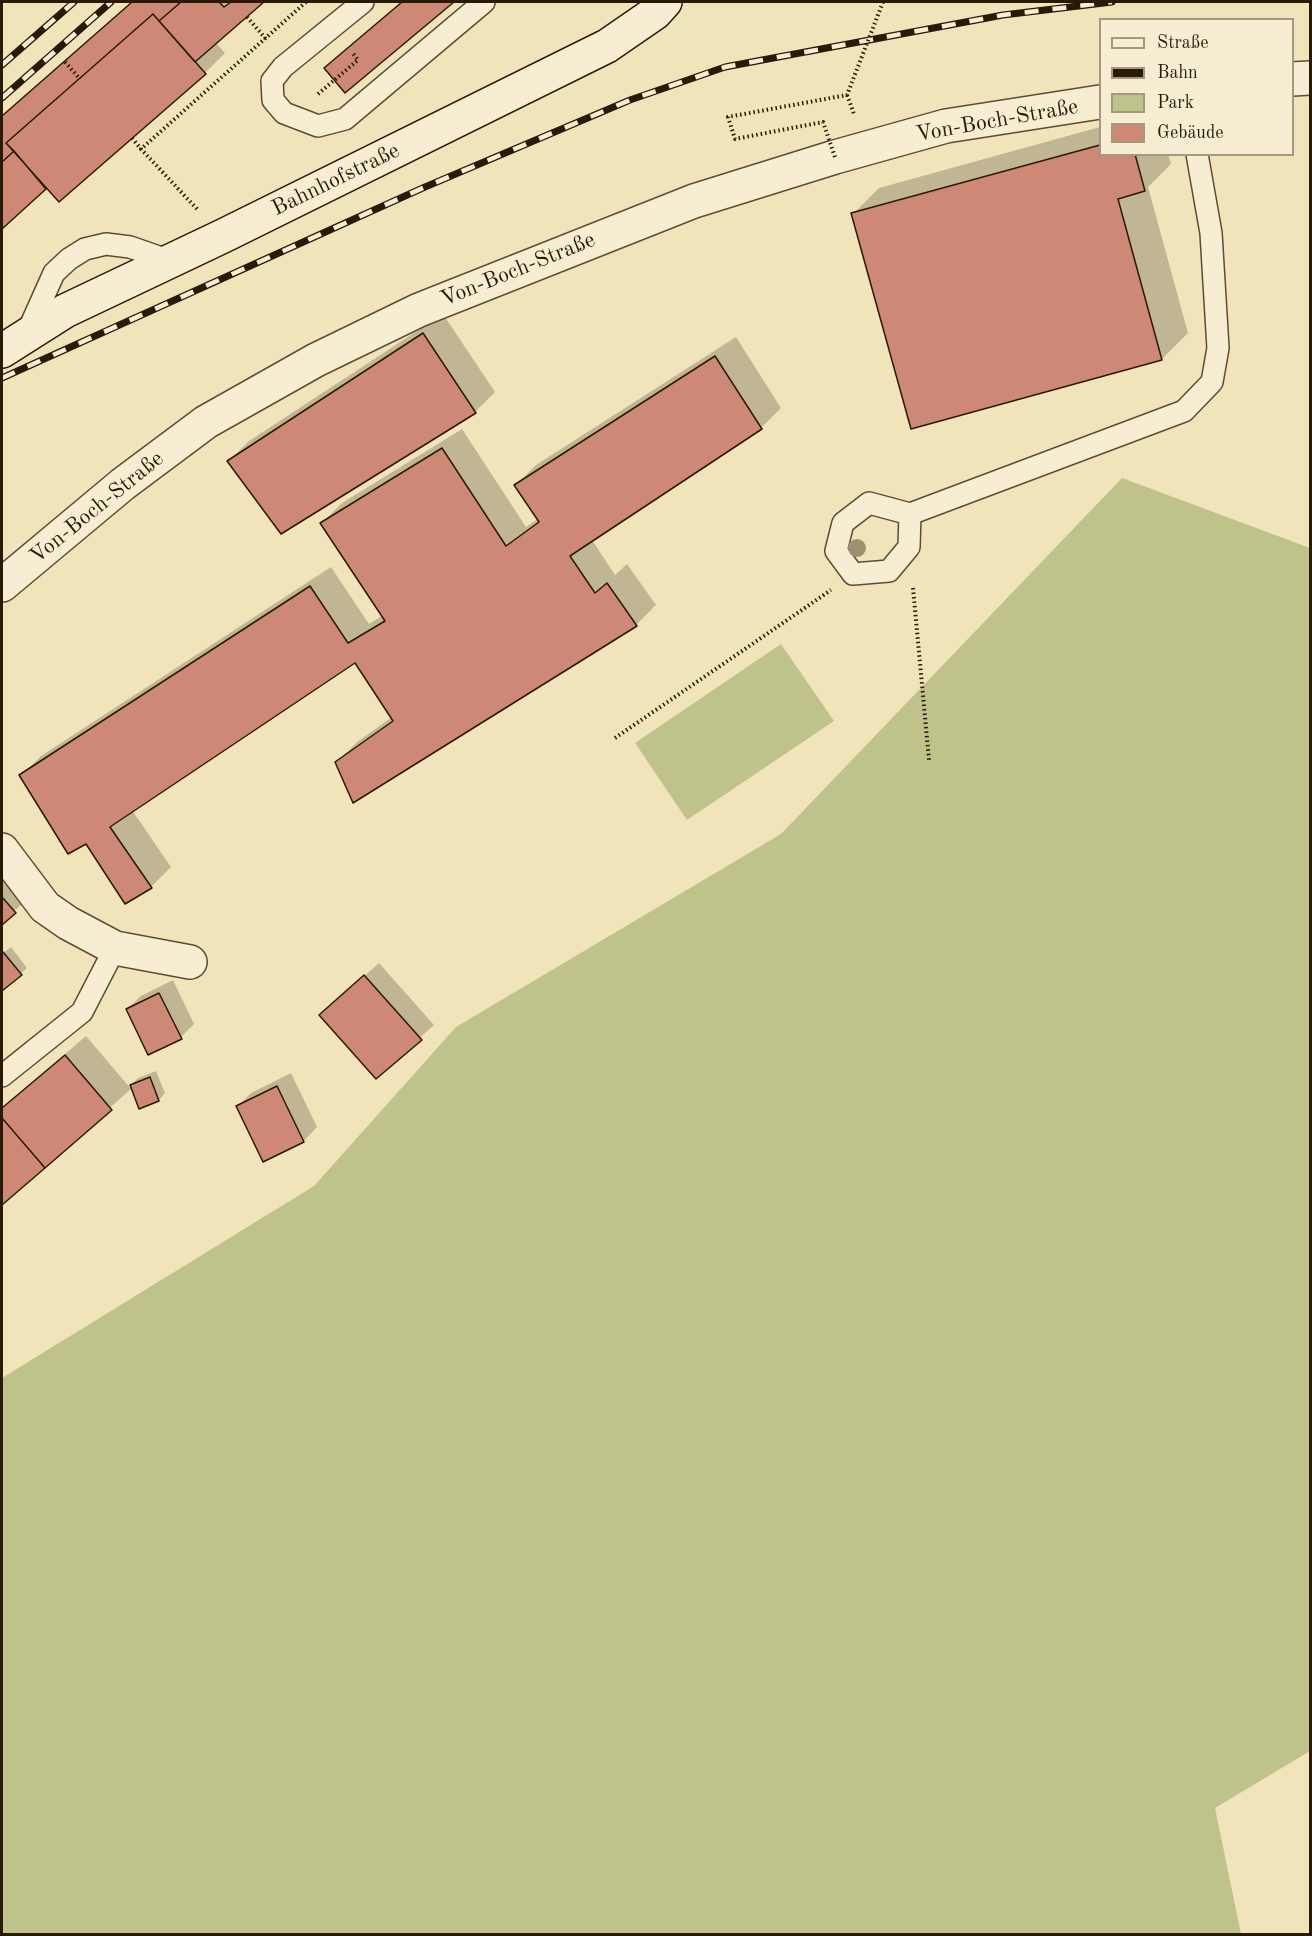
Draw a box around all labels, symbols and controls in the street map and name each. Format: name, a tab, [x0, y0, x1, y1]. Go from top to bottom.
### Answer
legend	[1099, 18, 1294, 156]
text: Straße	[1157, 34, 1208, 52]
text: Bahn	[1157, 64, 1198, 82]
street label: Von-Boch-Straße	[914, 94, 1080, 148]
text: Park	[1157, 94, 1194, 112]
text: Gebäude	[1157, 124, 1224, 142]
street label: Bahnhofstraße	[268, 138, 404, 222]
street label: Von-Boch-Straße	[437, 227, 599, 313]
street label: Von-Boch-Straße	[25, 446, 169, 570]

